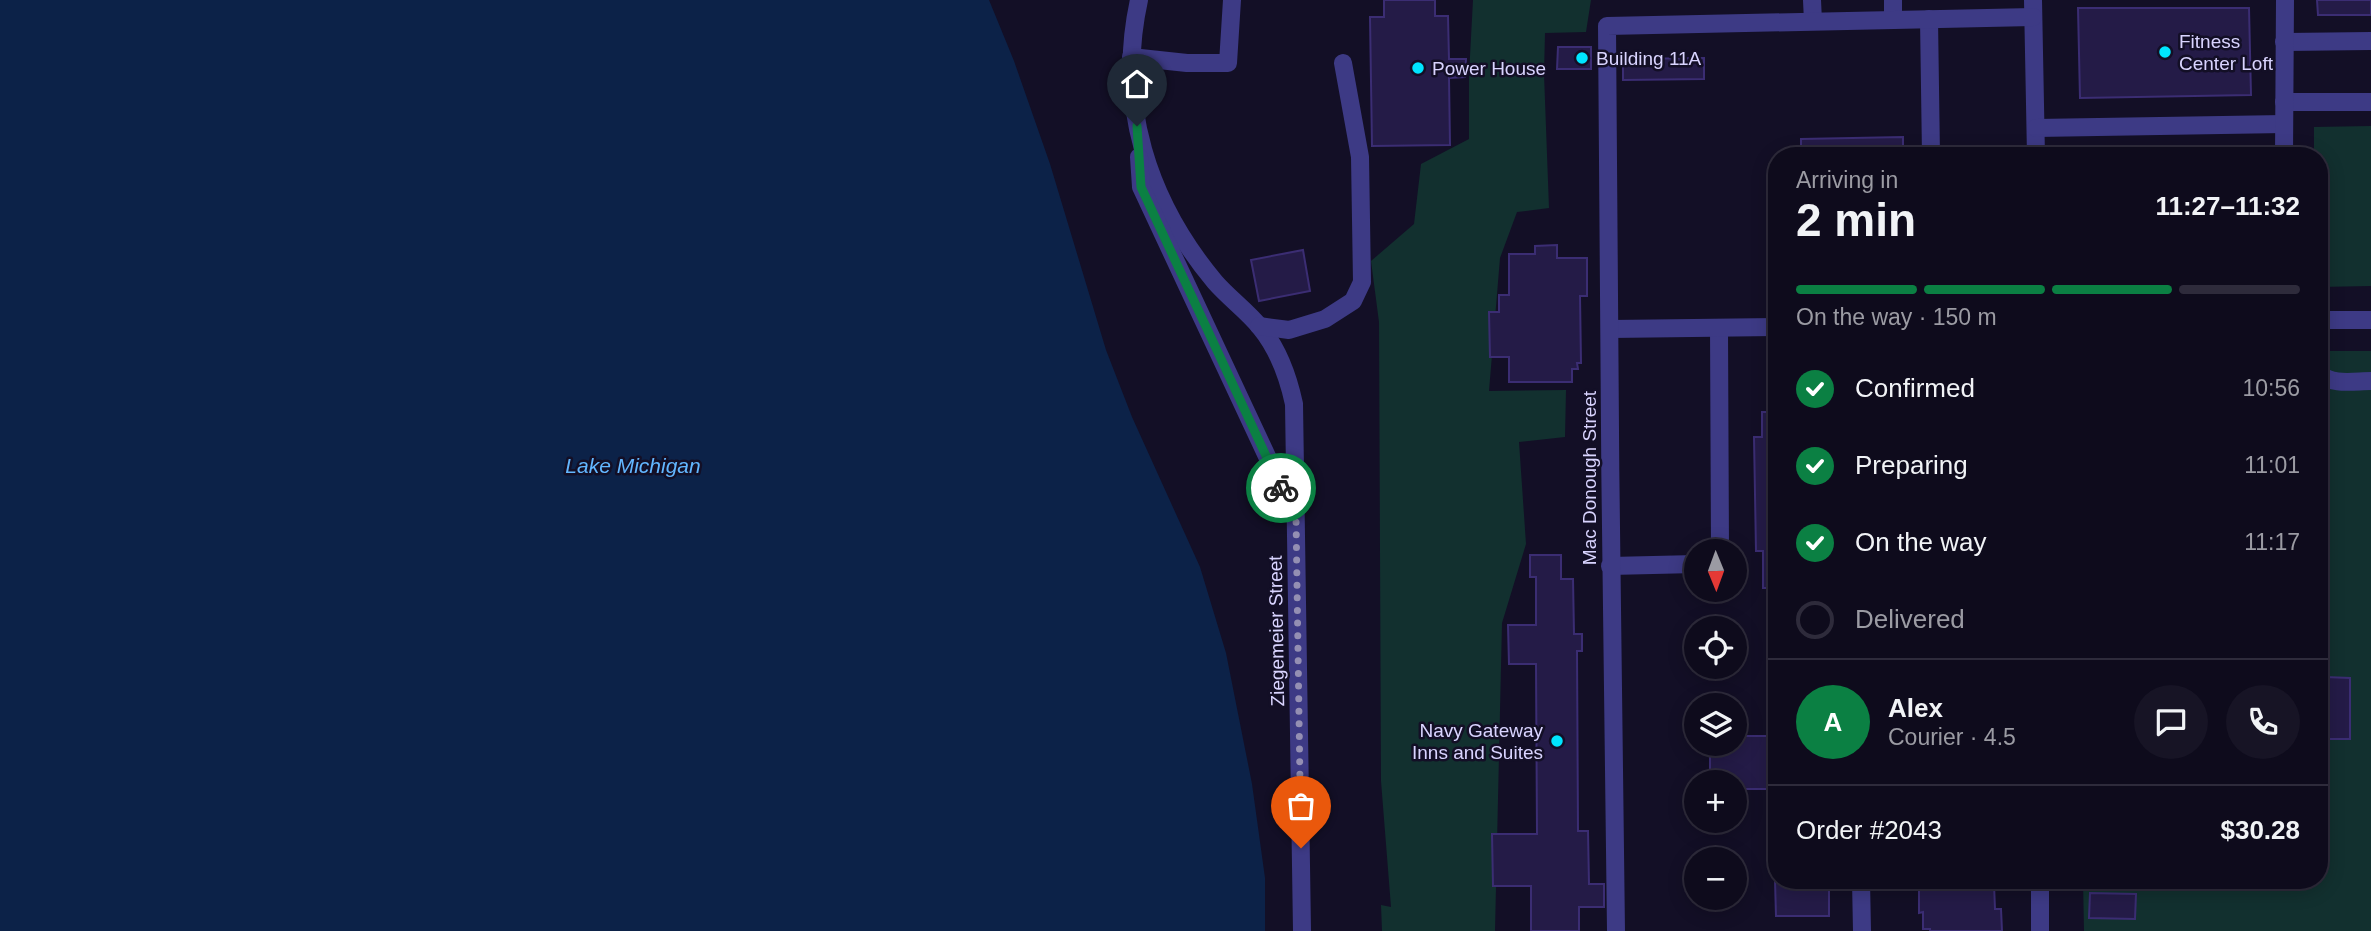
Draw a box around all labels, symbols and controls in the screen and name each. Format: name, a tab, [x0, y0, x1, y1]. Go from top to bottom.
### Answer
place label: Fitness Center Loft	[2179, 31, 2274, 74]
marker: Fitness Center Loft	[2157, 44, 2173, 60]
place label: Building 11A	[1596, 48, 1702, 69]
marker: Building 11A	[1574, 50, 1590, 66]
pin	[1107, 54, 1167, 126]
place label: Power House	[1432, 58, 1546, 79]
marker: Power House	[1410, 60, 1426, 76]
icon: home	[1118, 65, 1156, 103]
text: Arriving in	[1796, 167, 1898, 193]
text: 11:27–11:32	[2155, 191, 2300, 221]
text: 2 min	[1796, 194, 1916, 246]
text: On the way · 150 m	[1796, 304, 1997, 330]
icon: check	[1796, 370, 1834, 408]
text: Confirmed	[1855, 373, 1975, 403]
text: 10:56	[2242, 375, 2300, 401]
street label: Mac Donough Street	[1579, 390, 1600, 565]
icon: check	[1796, 447, 1834, 485]
text: Preparing	[1855, 450, 1968, 480]
text: 11:01	[2244, 452, 2300, 478]
courier	[1246, 453, 1316, 523]
water label: Lake Michigan	[565, 454, 701, 477]
icon: bike	[1262, 469, 1300, 507]
icon: check	[1796, 524, 1834, 562]
text: On the way	[1855, 527, 1987, 557]
text: 11:17	[2244, 529, 2300, 555]
north arrow	[1684, 539, 1746, 602]
map controls	[1684, 539, 1747, 910]
street label: Ziegemeier Street	[1265, 555, 1288, 707]
text: Delivered	[1855, 604, 1965, 634]
button: locate	[1684, 616, 1747, 679]
button: chat	[2134, 685, 2208, 759]
button: phone	[2226, 685, 2300, 759]
button: layers	[1684, 693, 1747, 756]
text: Alex	[1888, 693, 1943, 723]
text: A	[1824, 707, 1842, 737]
place label: Navy Gateway Inns and Suites	[1412, 720, 1543, 763]
text: Courier · 4.5	[1888, 724, 2016, 750]
marker: Navy Gateway Inns and Suites	[1549, 733, 1565, 749]
button: +	[1684, 770, 1747, 833]
pin	[1271, 776, 1331, 848]
icon: bag	[1282, 787, 1320, 825]
text: Order #2043	[1796, 815, 1942, 845]
text: $30.28	[2220, 815, 2300, 845]
button: −	[1684, 847, 1747, 910]

